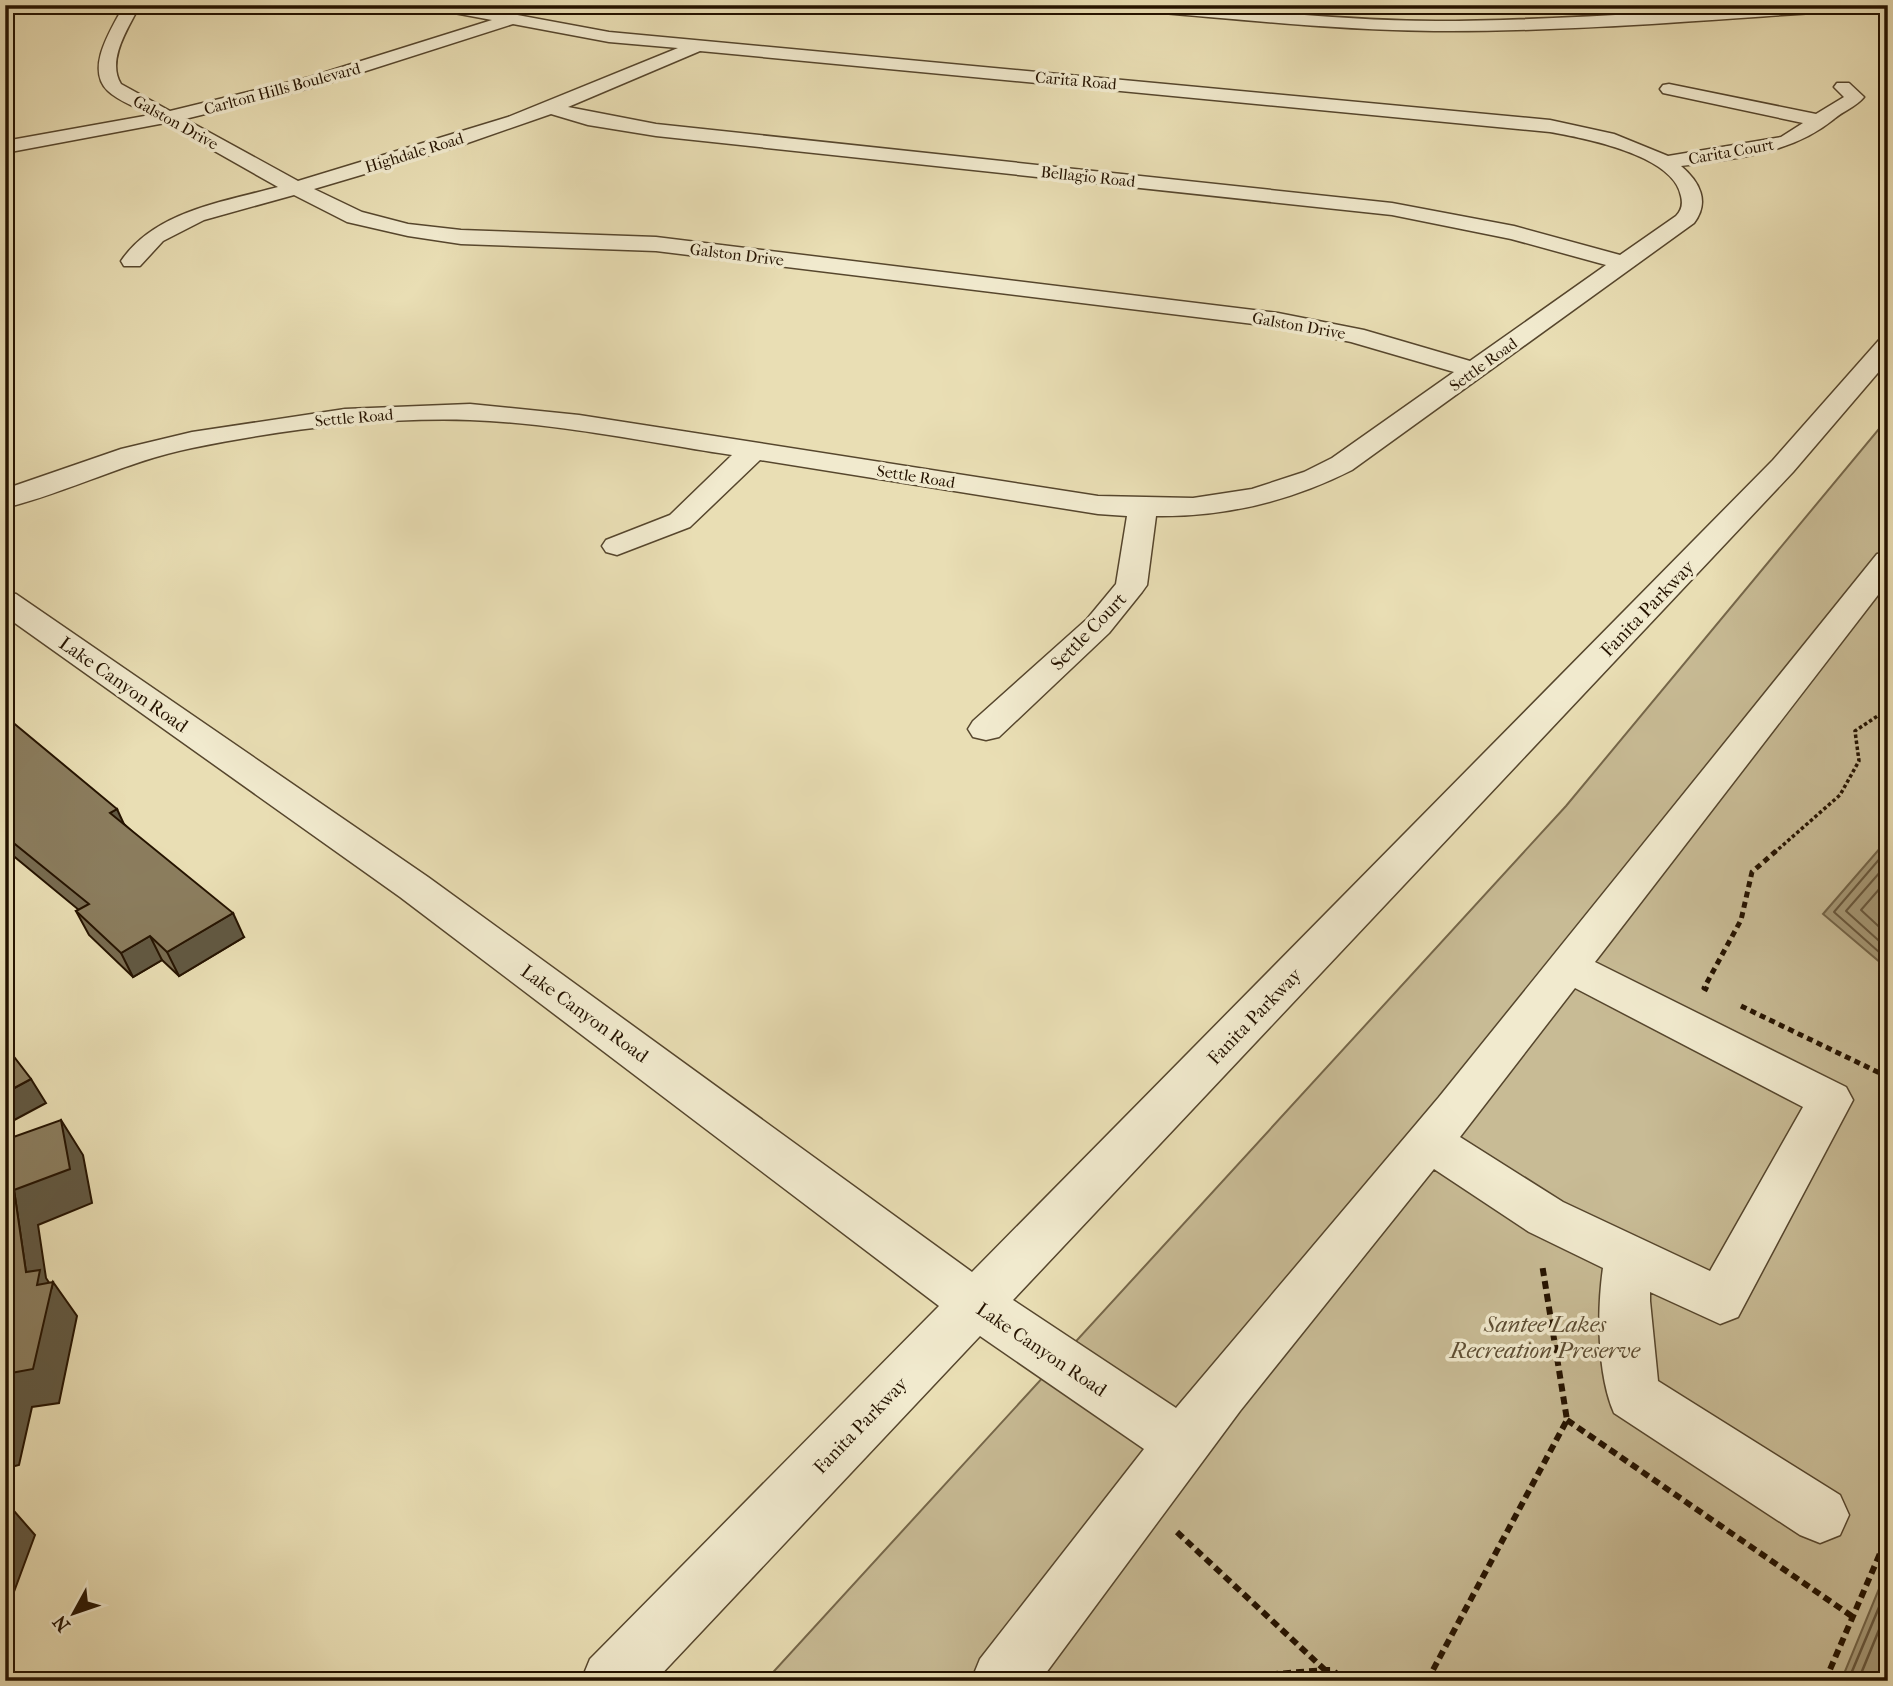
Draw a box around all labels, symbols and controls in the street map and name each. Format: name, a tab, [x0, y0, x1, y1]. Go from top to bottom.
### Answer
street label: Carlton Hills Boulevard	[202, 58, 363, 119]
street label: Carita Road	[1034, 67, 1118, 94]
street label: Galston Drive	[130, 91, 222, 154]
street label: Highdale Road	[363, 128, 466, 176]
street label: Carita Court	[1687, 135, 1776, 168]
street label: Bellagio Road	[1040, 162, 1136, 191]
street label: Galston Drive	[689, 239, 785, 270]
street label: Galston Drive	[1251, 308, 1347, 343]
street label: Settle Road	[1446, 333, 1521, 395]
street label: Settle Road	[314, 405, 394, 430]
street label: Settle Road	[875, 461, 957, 492]
street label: Fanita Parkway	[1596, 555, 1700, 661]
street label: Settle Court	[1046, 588, 1131, 675]
street label: Lake Canyon Road	[55, 632, 192, 738]
street label: Lake Canyon Road	[516, 960, 653, 1068]
street label: Fanita Parkway	[1203, 963, 1307, 1069]
street label: Lake Canyon Road	[972, 1298, 1111, 1402]
park label: Santee Lakes Recreation Preserve	[1448, 1311, 1641, 1364]
street label: Fanita Parkway	[809, 1372, 913, 1478]
north arrow	[38, 1578, 108, 1648]
text: N	[48, 1610, 75, 1636]

